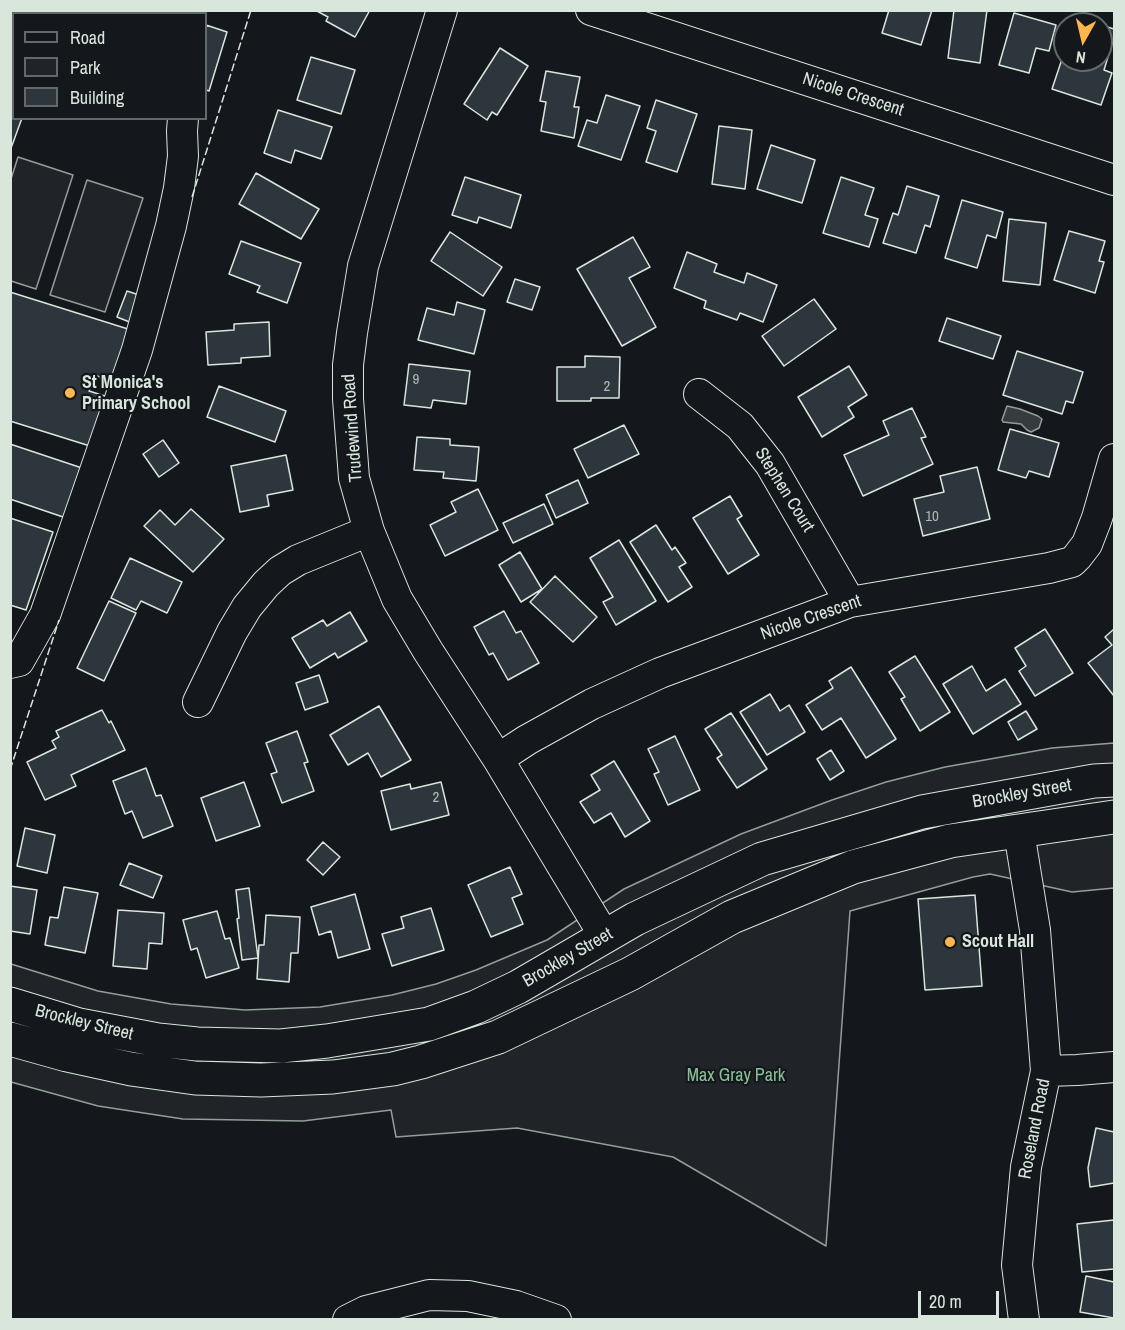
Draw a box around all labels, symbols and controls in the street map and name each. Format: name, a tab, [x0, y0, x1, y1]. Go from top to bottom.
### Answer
legend	[12, 12, 207, 120]
north arrow	[1053, 12, 1113, 72]
text: Road	[70, 25, 105, 50]
text: N	[1075, 46, 1087, 69]
text: Park	[70, 55, 100, 80]
street label: Nicole Crescent	[800, 69, 906, 121]
text: Building	[70, 85, 124, 110]
house number: 9	[413, 371, 419, 389]
place label: St Monica's Primary School	[82, 372, 190, 415]
street label: Trudewind Road	[338, 373, 368, 483]
house number: 2	[604, 378, 610, 396]
marker: St Monica's Primary School	[63, 386, 77, 400]
street label: Stephen Court	[750, 444, 818, 536]
house number: 10	[925, 508, 939, 526]
street label: Nicole Crescent	[758, 591, 864, 645]
street label: Brockley Street	[971, 775, 1073, 813]
house number: 2	[433, 789, 439, 807]
street label: Brockley Street	[519, 924, 617, 992]
place label: Scout Hall	[962, 931, 1034, 953]
marker: Scout Hall	[943, 935, 957, 949]
street label: Brockley Street	[33, 1000, 135, 1046]
park label: Max Gray Park	[687, 1065, 785, 1087]
street label: Roseland Road	[1015, 1077, 1055, 1181]
scale bar	[921, 1279, 1002, 1317]
text: 20 m	[929, 1289, 962, 1314]

